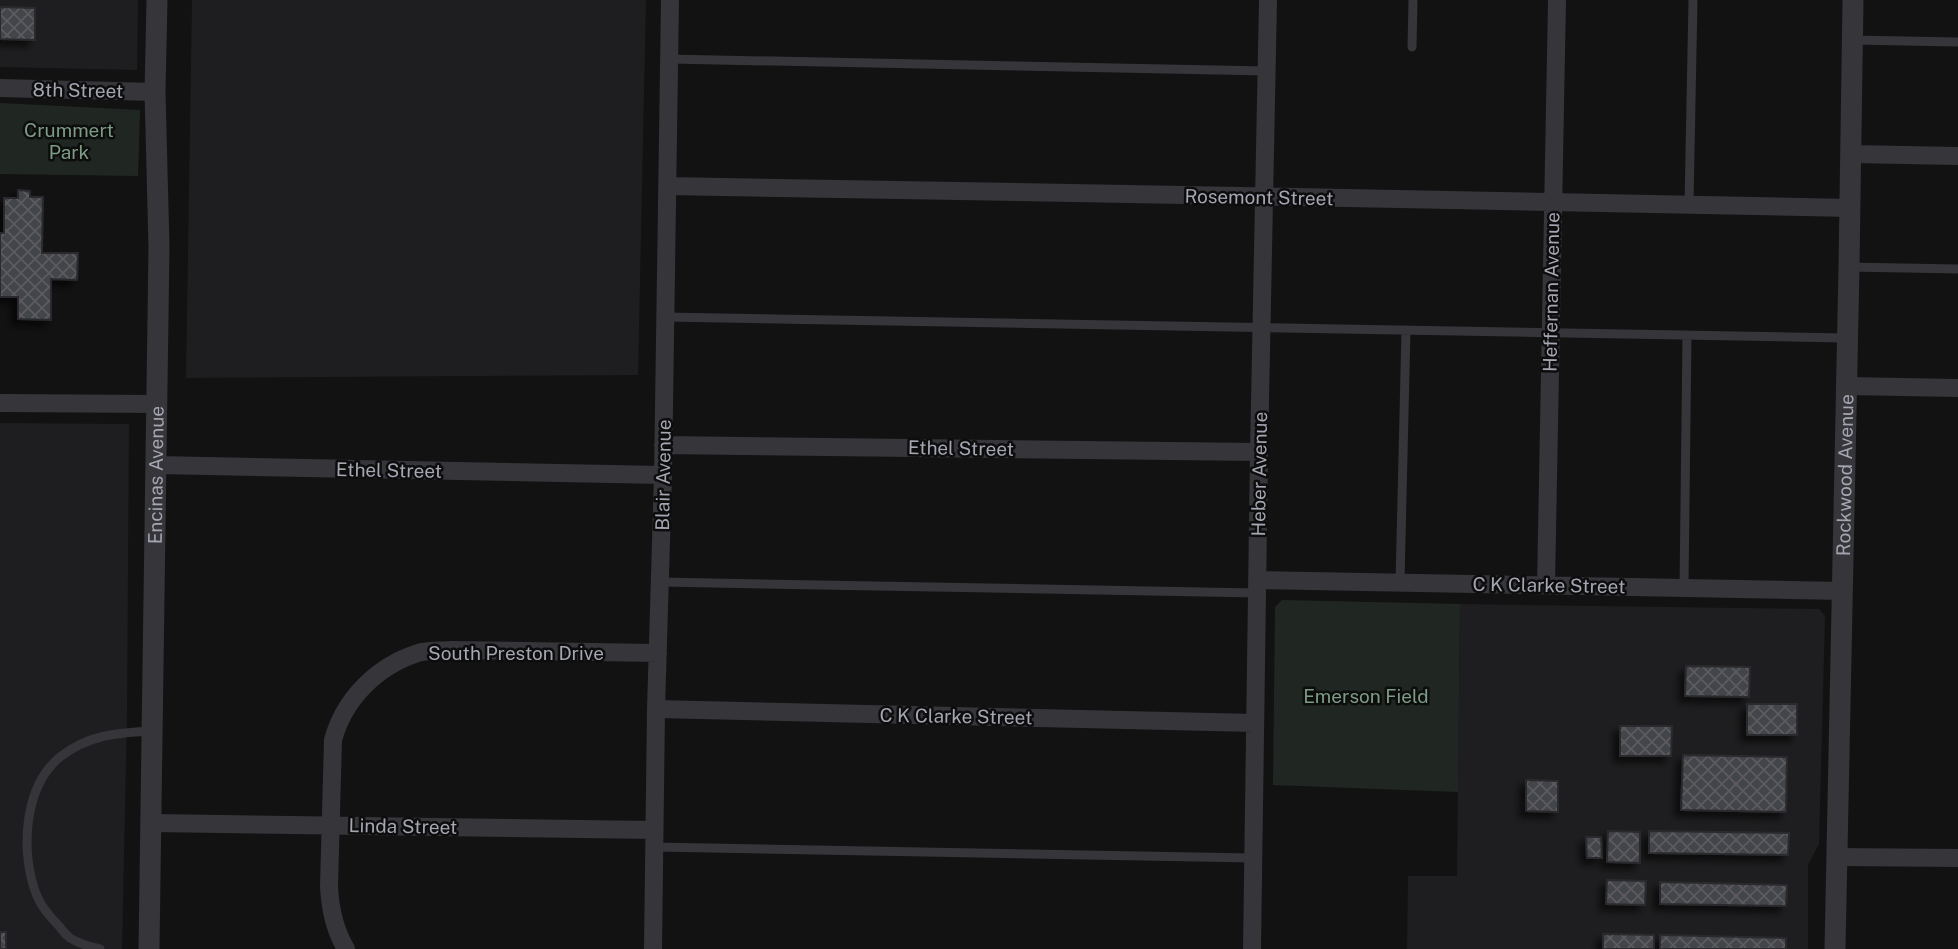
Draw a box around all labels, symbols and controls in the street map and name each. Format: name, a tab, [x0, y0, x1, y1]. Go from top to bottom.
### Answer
street label: 8th Street	[32, 78, 124, 102]
park label: Crummert Park	[24, 119, 114, 163]
street label: Rosemont Street	[1184, 185, 1334, 209]
street label: Heffernan Avenue	[1539, 212, 1563, 372]
street label: Rockwood Avenue	[1832, 394, 1857, 556]
street label: Encinas Avenue	[144, 406, 168, 544]
street label: Heber Avenue	[1247, 412, 1271, 536]
street label: Blair Avenue	[651, 419, 675, 531]
street label: Ethel Street	[908, 436, 1014, 460]
street label: Ethel Street	[336, 458, 442, 482]
street label: C K Clarke Street	[1472, 573, 1626, 597]
street label: South Preston Drive	[428, 642, 604, 664]
park label: Emerson Field	[1303, 685, 1429, 707]
street label: C K Clarke Street	[879, 704, 1033, 728]
street label: Linda Street	[348, 814, 458, 838]

